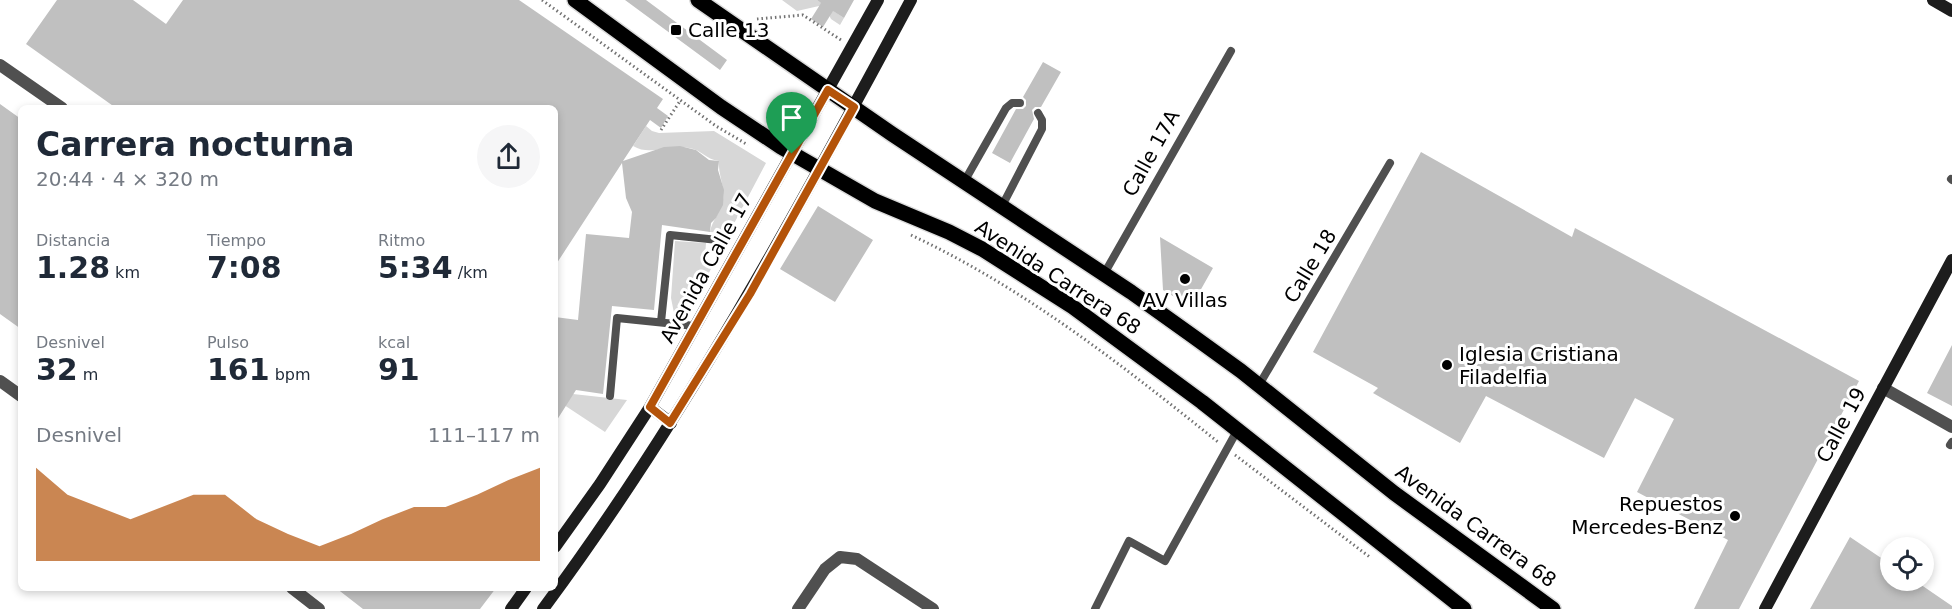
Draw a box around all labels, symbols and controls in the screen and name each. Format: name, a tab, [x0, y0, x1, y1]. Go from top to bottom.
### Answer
place label: Calle 13	[688, 18, 769, 42]
marker: Calle 13	[669, 23, 683, 37]
pin	[766, 92, 817, 154]
icon: arrive	[775, 101, 808, 134]
street label: Calle 17A	[1117, 105, 1185, 200]
text: Carrera nocturna	[36, 125, 354, 164]
button: share	[477, 125, 540, 188]
text: 20:44 · 4 × 320 m	[36, 167, 219, 191]
street label: Avenida Calle 17	[655, 189, 757, 347]
street label: Avenida Carrera 68	[971, 214, 1145, 340]
street label: Calle 18	[1279, 225, 1341, 307]
text: Distancia	[36, 231, 110, 250]
text: Tiempo	[207, 231, 266, 250]
text: Ritmo	[378, 231, 425, 250]
text: 1.28	[36, 250, 110, 285]
text: 7:08	[207, 250, 282, 285]
text: 5:34	[378, 250, 453, 285]
text: km	[110, 263, 140, 282]
text: /km	[453, 263, 488, 282]
marker: AV Villas	[1178, 272, 1192, 286]
place label: AV Villas	[1142, 288, 1228, 312]
text: Desnivel	[36, 333, 105, 352]
text: Pulso	[207, 333, 249, 352]
text: kcal	[378, 333, 410, 352]
place label: Iglesia Cristiana Filadelfia	[1459, 342, 1619, 389]
text: 32	[36, 352, 78, 387]
text: 161	[207, 352, 270, 387]
text: 91	[378, 352, 420, 387]
marker: Iglesia Cristiana Filadelfia	[1440, 358, 1454, 372]
text: m	[78, 365, 98, 384]
text: bpm	[270, 365, 311, 384]
street label: Calle 19	[1811, 383, 1871, 467]
text: Desnivel	[36, 423, 122, 447]
text: 111–117 m	[428, 423, 540, 447]
street label: Avenida Carrera 68	[1391, 460, 1561, 592]
place label: Repuestos Mercedes-Benz	[1571, 492, 1723, 539]
marker: Repuestos Mercedes-Benz	[1728, 509, 1742, 523]
map controls	[1880, 537, 1934, 591]
button: locate	[1880, 537, 1934, 591]

